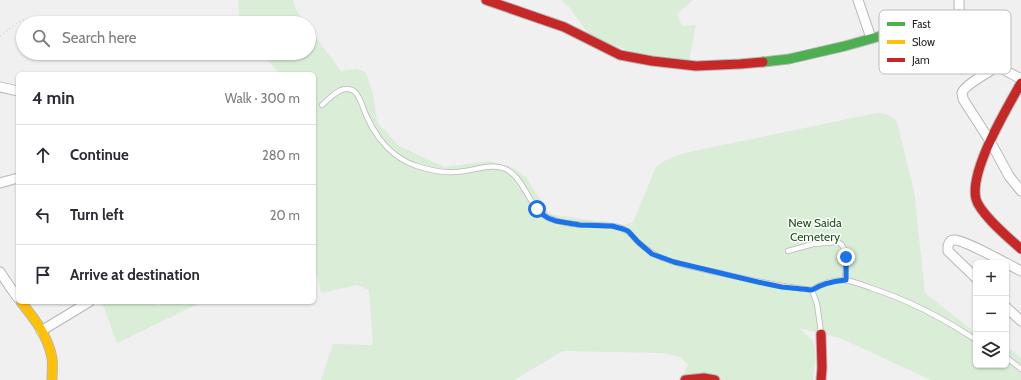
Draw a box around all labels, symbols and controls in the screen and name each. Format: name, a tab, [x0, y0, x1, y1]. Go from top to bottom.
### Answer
legend	[879, 10, 1011, 74]
search box	[16, 16, 316, 60]
text: Fast	[912, 17, 931, 31]
icon: search	[30, 27, 52, 49]
text: Search here	[62, 29, 137, 47]
text: Slow	[912, 35, 935, 49]
text: Jam	[911, 53, 930, 67]
text: 4 min	[32, 88, 75, 108]
text: Walk · 300 m	[225, 90, 300, 106]
icon: ahead	[32, 144, 54, 166]
text: Continue	[70, 146, 129, 164]
text: 280 m	[262, 147, 300, 163]
route start	[528, 200, 546, 218]
icon: left	[32, 204, 54, 226]
text: Turn left	[70, 206, 124, 224]
text: 20 m	[270, 207, 300, 223]
park label: New Saida Cemetery	[788, 215, 842, 244]
route end	[837, 248, 855, 266]
map controls	[973, 260, 1009, 368]
button: +	[973, 260, 1009, 296]
icon: arrive	[32, 264, 54, 286]
text: Arrive at destination	[70, 266, 200, 284]
button: −	[973, 296, 1009, 332]
button: layers	[973, 332, 1009, 368]

